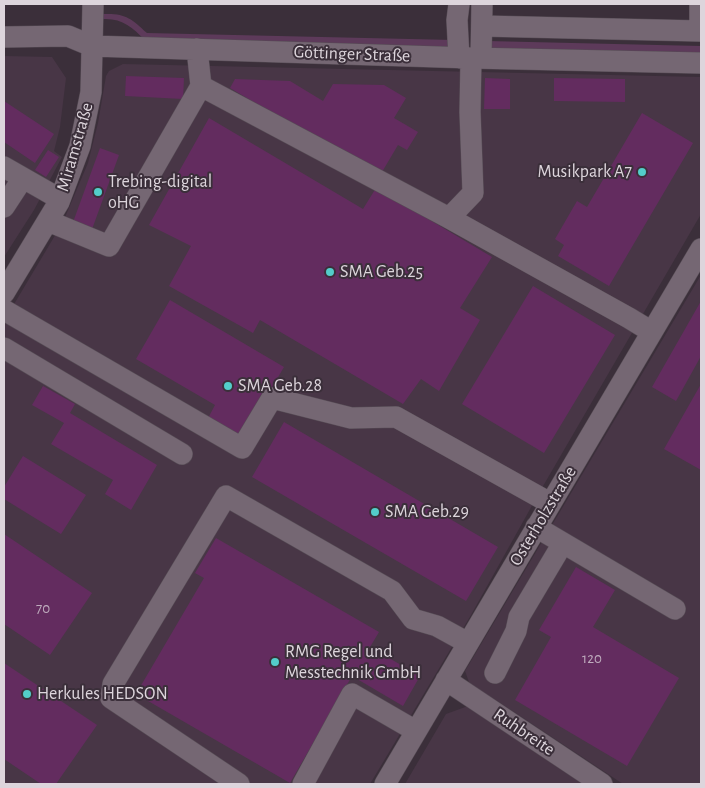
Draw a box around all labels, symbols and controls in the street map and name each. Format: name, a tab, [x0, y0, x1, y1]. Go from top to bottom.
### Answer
street label: Göttinger Straße	[293, 41, 411, 67]
street label: Miramstraße	[52, 100, 98, 194]
place label: Musikpark A7	[538, 161, 632, 183]
marker: Musikpark A7	[636, 166, 648, 178]
place label: Trebing-digital oHG	[108, 171, 212, 213]
marker: Trebing-digital oHG	[92, 186, 104, 198]
place label: SMA Geb.25	[340, 261, 423, 283]
marker: SMA Geb.25	[324, 266, 336, 278]
place label: SMA Geb.28	[238, 375, 322, 397]
marker: SMA Geb.28	[222, 380, 234, 392]
street label: Osterholzstraße	[505, 462, 581, 570]
place label: SMA Geb.29	[385, 501, 469, 523]
marker: SMA Geb.29	[369, 506, 381, 518]
house number: 70	[36, 599, 50, 617]
place label: RMG Regel und Messtechnik GmbH	[285, 641, 421, 684]
house number: 120	[582, 649, 602, 667]
marker: RMG Regel und Messtechnik GmbH	[269, 656, 281, 668]
place label: Herkules HEDSON	[37, 683, 168, 705]
marker: Herkules HEDSON	[21, 688, 33, 700]
street label: Ruhbreite	[489, 704, 559, 760]

